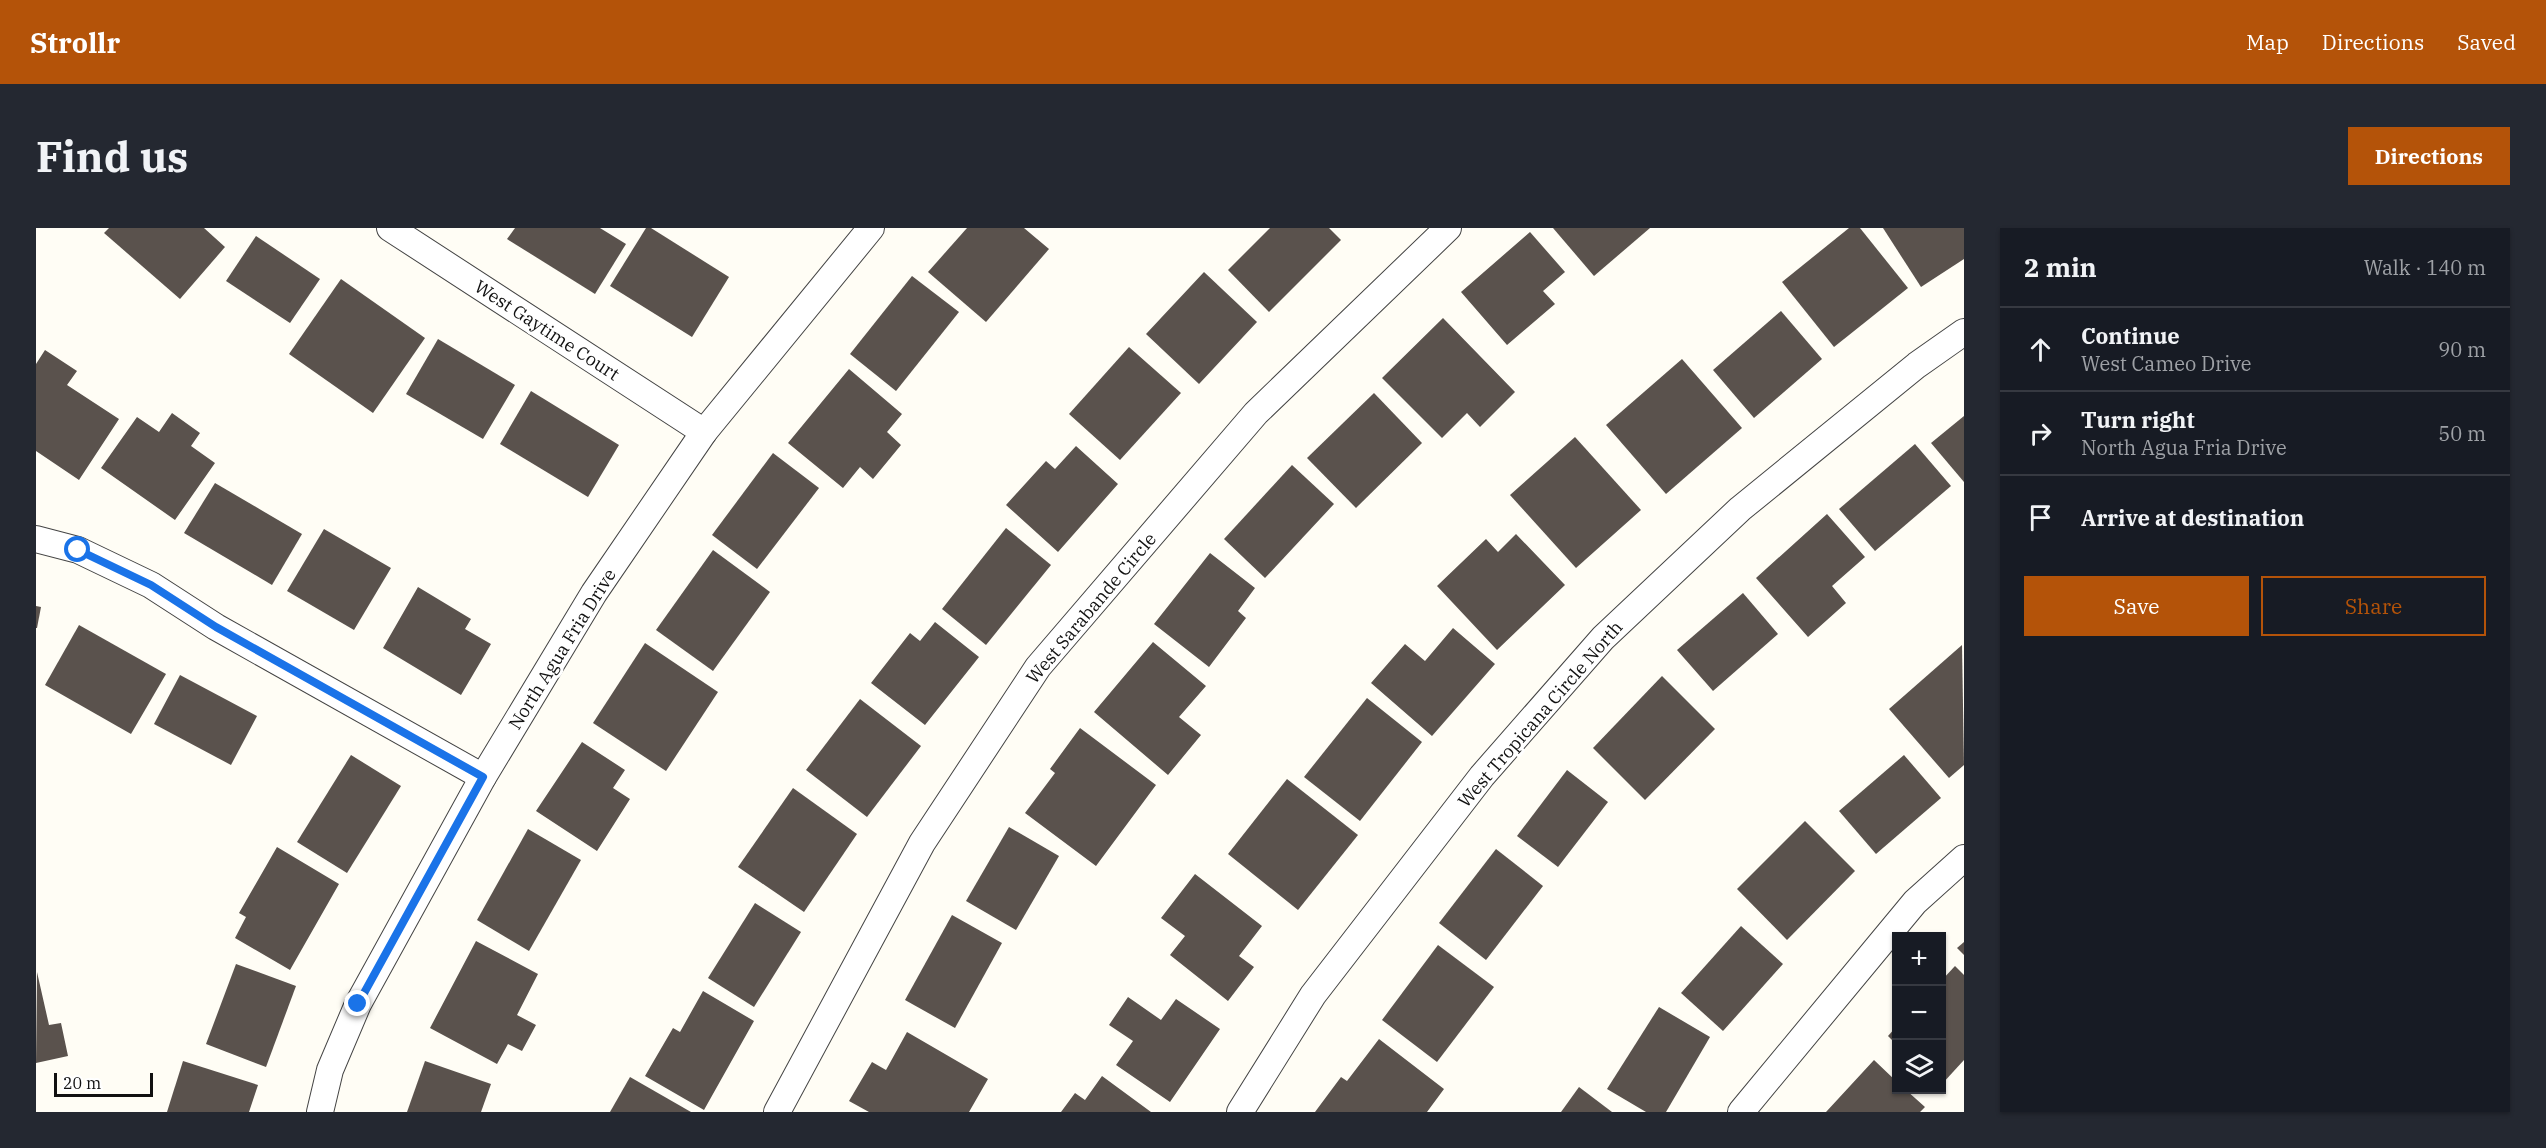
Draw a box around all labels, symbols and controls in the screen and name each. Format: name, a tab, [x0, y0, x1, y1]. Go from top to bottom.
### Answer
text: Strollr	[30, 24, 120, 61]
text: Map	[2246, 28, 2289, 56]
text: Directions	[2322, 28, 2424, 56]
text: Saved	[2457, 28, 2516, 56]
button: Directions	[2348, 127, 2510, 185]
text: Find us	[36, 129, 188, 184]
text: 2 min	[2024, 250, 2097, 284]
text: Walk · 140 m	[2364, 254, 2486, 281]
street label: West Gaytime Court	[470, 275, 624, 385]
text: Continue	[2081, 321, 2180, 350]
icon: ahead	[2024, 333, 2057, 366]
text: 90 m	[2438, 336, 2486, 363]
text: West Cameo Drive	[2081, 350, 2251, 377]
text: Turn right	[2081, 405, 2195, 434]
icon: right	[2024, 417, 2057, 450]
text: 50 m	[2438, 420, 2486, 447]
text: North Agua Fria Drive	[2081, 434, 2287, 461]
icon: arrive	[2024, 501, 2057, 534]
text: Arrive at destination	[2081, 503, 2304, 532]
street label: West Sarabande Circle	[1021, 528, 1161, 688]
route start	[64, 536, 90, 562]
street label: North Agua Fria Drive	[503, 564, 621, 734]
button: Save	[2024, 576, 2249, 636]
button: Share	[2261, 576, 2486, 636]
street label: West Tropicana Circle North	[1453, 616, 1627, 812]
map controls	[1892, 932, 1946, 1094]
button: +	[1892, 932, 1946, 986]
button: −	[1892, 986, 1946, 1040]
route end	[344, 990, 370, 1016]
button: layers	[1892, 1040, 1946, 1094]
scale bar	[54, 1070, 153, 1098]
text: 20 m	[63, 1073, 101, 1093]

